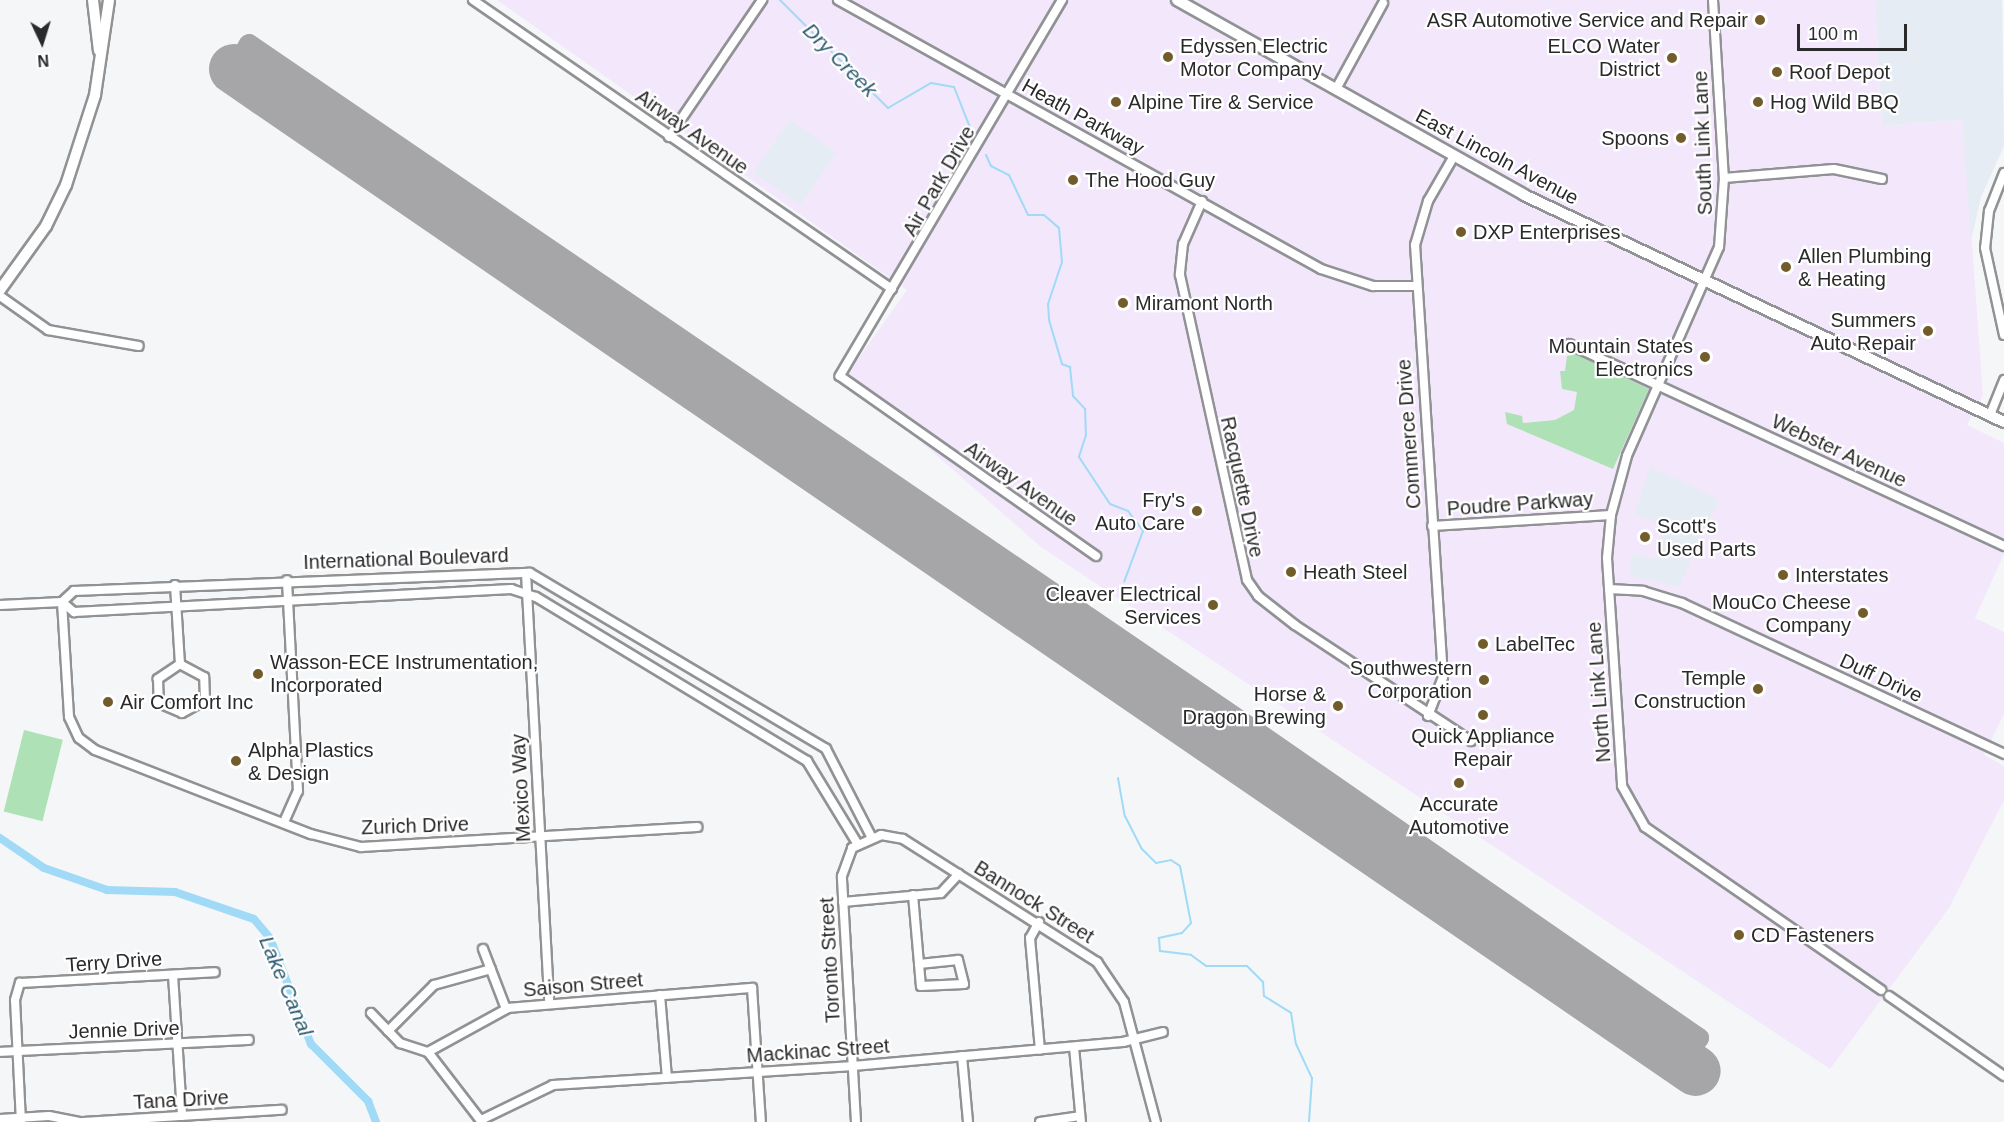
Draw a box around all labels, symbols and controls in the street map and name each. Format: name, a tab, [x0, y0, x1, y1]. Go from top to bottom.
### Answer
place label: ASR Automotive Service and Repair	[1426, 8, 1748, 32]
north arrow	[12, 12, 72, 72]
scale bar	[1800, 12, 1910, 50]
marker: ASR Automotive Service and Repair	[1753, 13, 1767, 27]
water label: Dry Creek	[798, 18, 882, 102]
text: 100 m	[1808, 24, 1858, 44]
place label: Edyssen Electric Motor Company	[1180, 34, 1328, 81]
place label: ELCO Water District	[1547, 34, 1660, 81]
marker: Edyssen Electric Motor Company	[1161, 50, 1175, 64]
marker: ELCO Water District	[1665, 51, 1679, 65]
text: N	[37, 52, 50, 69]
place label: Roof Depot	[1789, 60, 1890, 84]
marker: Roof Depot	[1770, 65, 1784, 79]
street label: South Link Lane	[1688, 70, 1718, 216]
street label: Heath Parkway	[1018, 74, 1148, 160]
street label: Airway Avenue	[631, 84, 753, 180]
place label: Alpine Tire & Service	[1128, 90, 1314, 114]
place label: Hog Wild BBQ	[1770, 90, 1899, 114]
marker: Alpine Tire & Service	[1109, 95, 1123, 109]
marker: Hog Wild BBQ	[1751, 95, 1765, 109]
street label: East Lincoln Avenue	[1411, 104, 1583, 210]
street label: Air Park Drive	[898, 122, 980, 240]
place label: Spoons	[1601, 126, 1669, 150]
marker: Spoons	[1674, 131, 1688, 145]
place label: The Hood Guy	[1085, 168, 1215, 192]
marker: The Hood Guy	[1066, 173, 1080, 187]
place label: DXP Enterprises	[1473, 220, 1621, 244]
marker: DXP Enterprises	[1454, 225, 1468, 239]
place label: Allen Plumbing & Heating	[1798, 244, 1931, 291]
marker: Allen Plumbing & Heating	[1779, 260, 1793, 274]
place label: Miramont North	[1135, 291, 1273, 315]
marker: Miramont North	[1116, 296, 1130, 310]
place label: Summers Auto Repair	[1810, 308, 1916, 355]
marker: Summers Auto Repair	[1921, 324, 1935, 338]
place label: Mountain States Electronics	[1548, 334, 1693, 381]
marker: Mountain States Electronics	[1698, 350, 1712, 364]
street label: Commerce Drive	[1392, 358, 1426, 510]
street label: Webster Avenue	[1767, 409, 1911, 493]
street label: Racquette Drive	[1215, 414, 1269, 560]
street label: Airway Avenue	[960, 436, 1082, 532]
street label: Poudre Parkway	[1446, 487, 1594, 521]
place label: Fry's Auto Care	[1095, 488, 1185, 535]
marker: Fry's Auto Care	[1190, 504, 1204, 518]
place label: Scott's Used Parts	[1657, 514, 1756, 561]
marker: Scott's Used Parts	[1638, 530, 1652, 544]
street label: International Boulevard	[303, 543, 509, 575]
place label: Heath Steel	[1303, 560, 1408, 584]
place label: Interstates	[1795, 563, 1888, 587]
marker: Heath Steel	[1284, 565, 1298, 579]
marker: Interstates	[1776, 568, 1790, 582]
place label: Cleaver Electrical Services	[1045, 582, 1201, 629]
place label: MouCo Cheese Company	[1712, 590, 1851, 637]
marker: Cleaver Electrical Services	[1206, 598, 1220, 612]
marker: MouCo Cheese Company	[1856, 606, 1870, 620]
street label: North Link Lane	[1582, 621, 1616, 763]
place label: LabelTec	[1495, 632, 1575, 656]
marker: LabelTec	[1476, 637, 1490, 651]
street label: Duff Drive	[1836, 648, 1926, 708]
place label: Wasson-ECE Instrumentation, Incorporated	[270, 650, 538, 697]
place label: Southwestern Corporation	[1350, 656, 1472, 703]
place label: Temple Construction	[1634, 666, 1746, 713]
marker: Wasson-ECE Instrumentation, Incorporated	[251, 667, 265, 681]
marker: Southwestern Corporation	[1477, 673, 1491, 687]
place label: Horse & Dragon Brewing	[1183, 682, 1326, 729]
marker: Temple Construction	[1751, 682, 1765, 696]
place label: Air Comfort Inc	[120, 690, 253, 714]
marker: Air Comfort Inc	[101, 695, 115, 709]
marker: Horse & Dragon Brewing	[1331, 699, 1345, 713]
marker: Quick Appliance Repair	[1476, 708, 1490, 722]
place label: Quick Appliance Repair	[1411, 724, 1555, 771]
street label: Mexico Way	[506, 733, 536, 843]
place label: Alpha Plastics & Design	[248, 738, 374, 785]
marker: Alpha Plastics & Design	[229, 754, 243, 768]
marker: Accurate Automotive	[1452, 776, 1466, 790]
place label: Accurate Automotive	[1409, 792, 1509, 839]
street label: Zurich Drive	[361, 812, 469, 840]
street label: Bannock Street	[970, 856, 1098, 948]
street label: Toronto Street	[815, 897, 845, 1023]
place label: CD Fasteners	[1751, 923, 1874, 947]
marker: CD Fasteners	[1732, 928, 1746, 942]
water label: Lake Canal	[254, 932, 318, 1040]
street label: Terry Drive	[65, 947, 163, 977]
street label: Saison Street	[522, 968, 644, 1002]
street label: Jennie Drive	[68, 1016, 180, 1044]
street label: Mackinac Street	[746, 1034, 890, 1068]
street label: Tana Drive	[133, 1086, 229, 1114]

